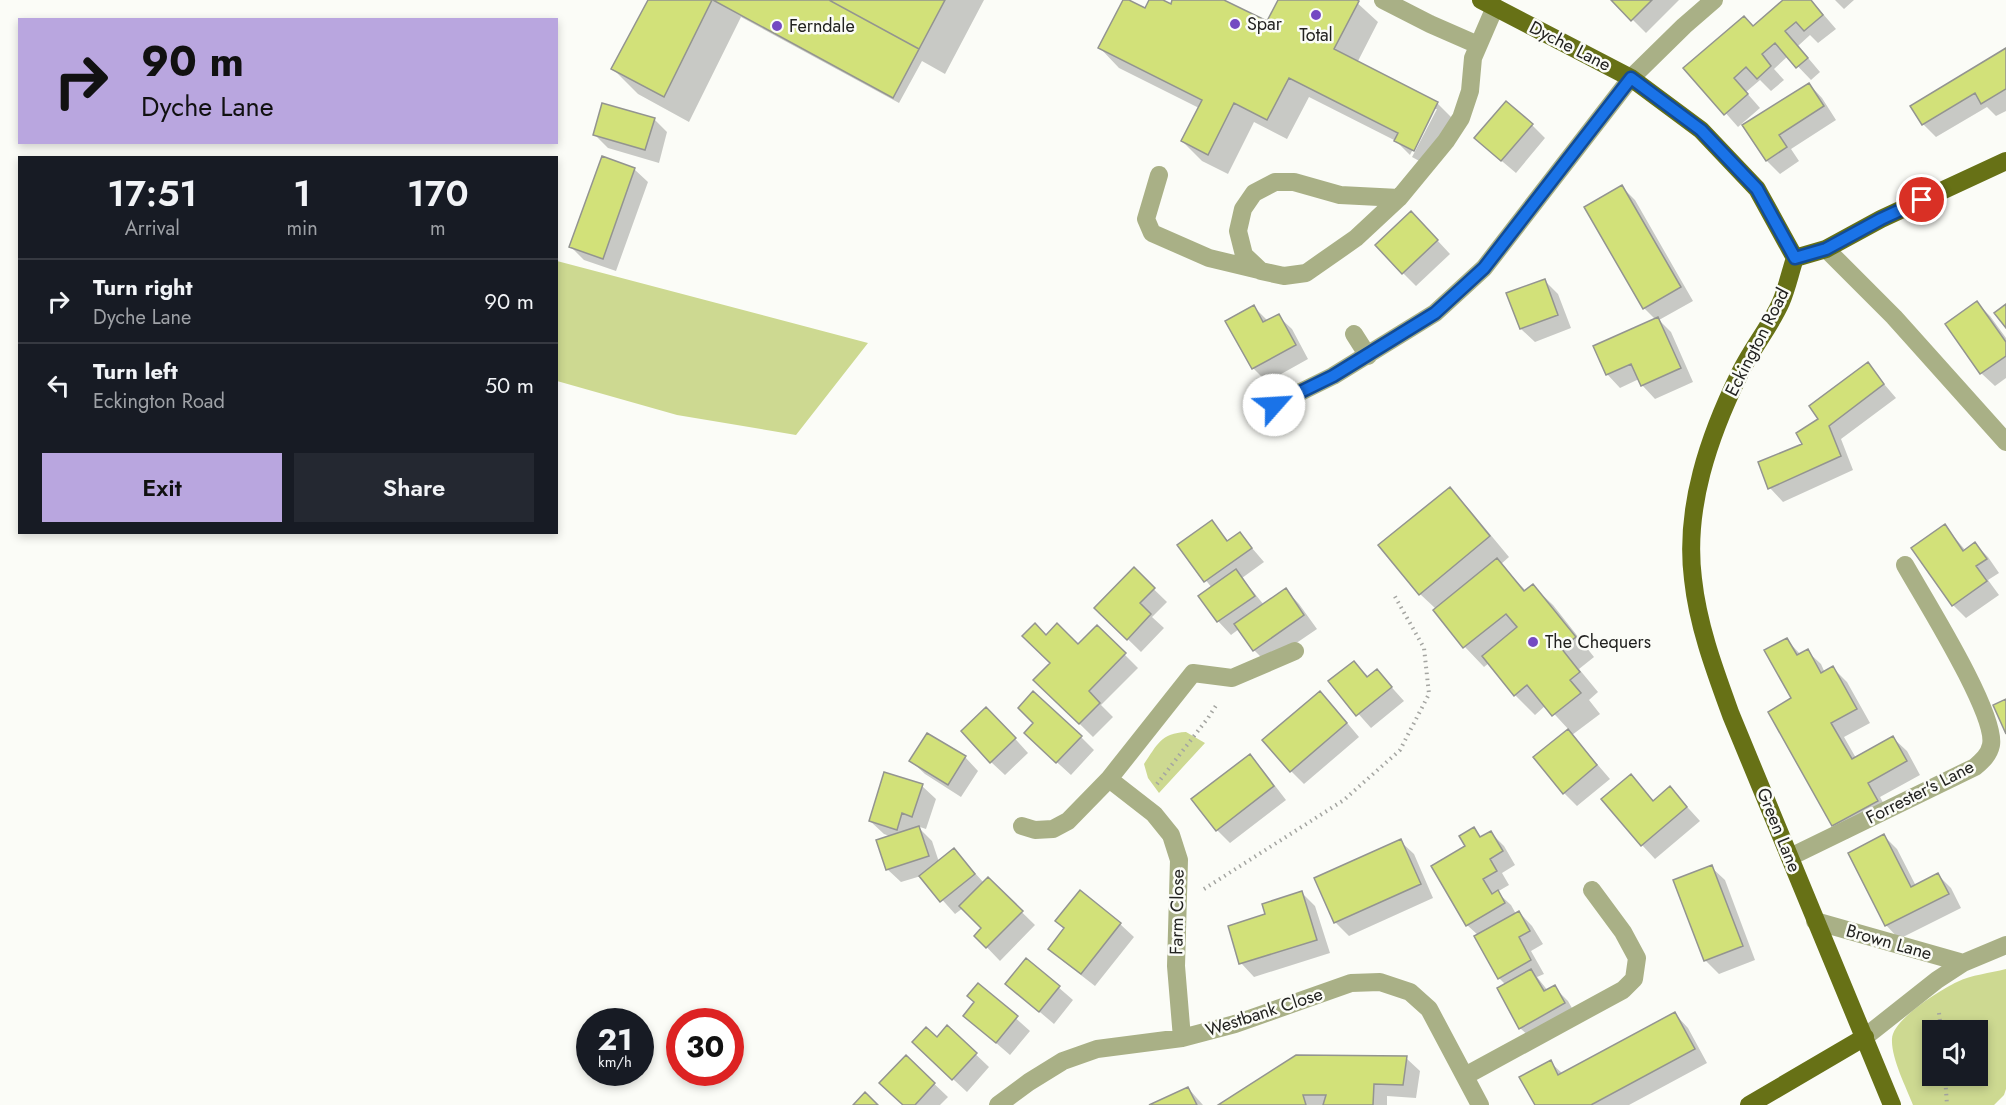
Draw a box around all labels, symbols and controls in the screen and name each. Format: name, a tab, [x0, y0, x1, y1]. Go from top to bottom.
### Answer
marker: Total	[1309, 8, 1323, 22]
place label: Spar	[1247, 11, 1283, 37]
place label: Ferndale	[789, 13, 855, 39]
street label: Dyche Lane	[1525, 14, 1615, 78]
marker: Spar	[1228, 17, 1242, 31]
marker: Ferndale	[770, 19, 784, 33]
place label: Total	[1299, 22, 1333, 48]
text: 90 m	[141, 31, 244, 92]
icon: right	[42, 42, 120, 120]
text: Dyche Lane	[141, 87, 274, 126]
text: 17:51	[107, 167, 197, 219]
text: 1	[293, 167, 311, 219]
text: 170	[407, 167, 469, 219]
pin	[1896, 174, 1947, 225]
icon: arrive	[1905, 183, 1938, 216]
text: Arrival	[125, 214, 180, 243]
text: min	[286, 214, 318, 243]
text: m	[430, 214, 446, 243]
text: Turn right	[93, 271, 193, 303]
street label: Eckington Road	[1718, 283, 1796, 401]
icon: right	[42, 285, 75, 318]
text: 90 m	[484, 285, 534, 317]
text: Dyche Lane	[93, 303, 191, 332]
text: Turn left	[93, 355, 178, 387]
icon: left	[42, 369, 75, 402]
text: 50 m	[485, 369, 534, 401]
position arrow	[1242, 373, 1306, 437]
text: Eckington Road	[93, 387, 225, 416]
button: Exit	[42, 453, 282, 522]
button: Share	[294, 453, 534, 522]
place label: The Chequers	[1545, 629, 1651, 655]
marker: The Chequers	[1526, 635, 1540, 649]
street label: Forrester's Lane	[1861, 754, 1979, 830]
street label: Green Lane	[1750, 784, 1808, 876]
street label: Farm Close	[1163, 869, 1191, 955]
street label: Brown Lane	[1843, 917, 1935, 967]
street label: Westbank Close	[1202, 981, 1326, 1043]
speed limit sign: 30	[666, 1008, 744, 1086]
text: 21	[598, 1018, 632, 1061]
map controls	[1922, 1020, 1988, 1086]
button: sound	[1922, 1020, 1988, 1086]
text: km/h	[598, 1051, 632, 1073]

